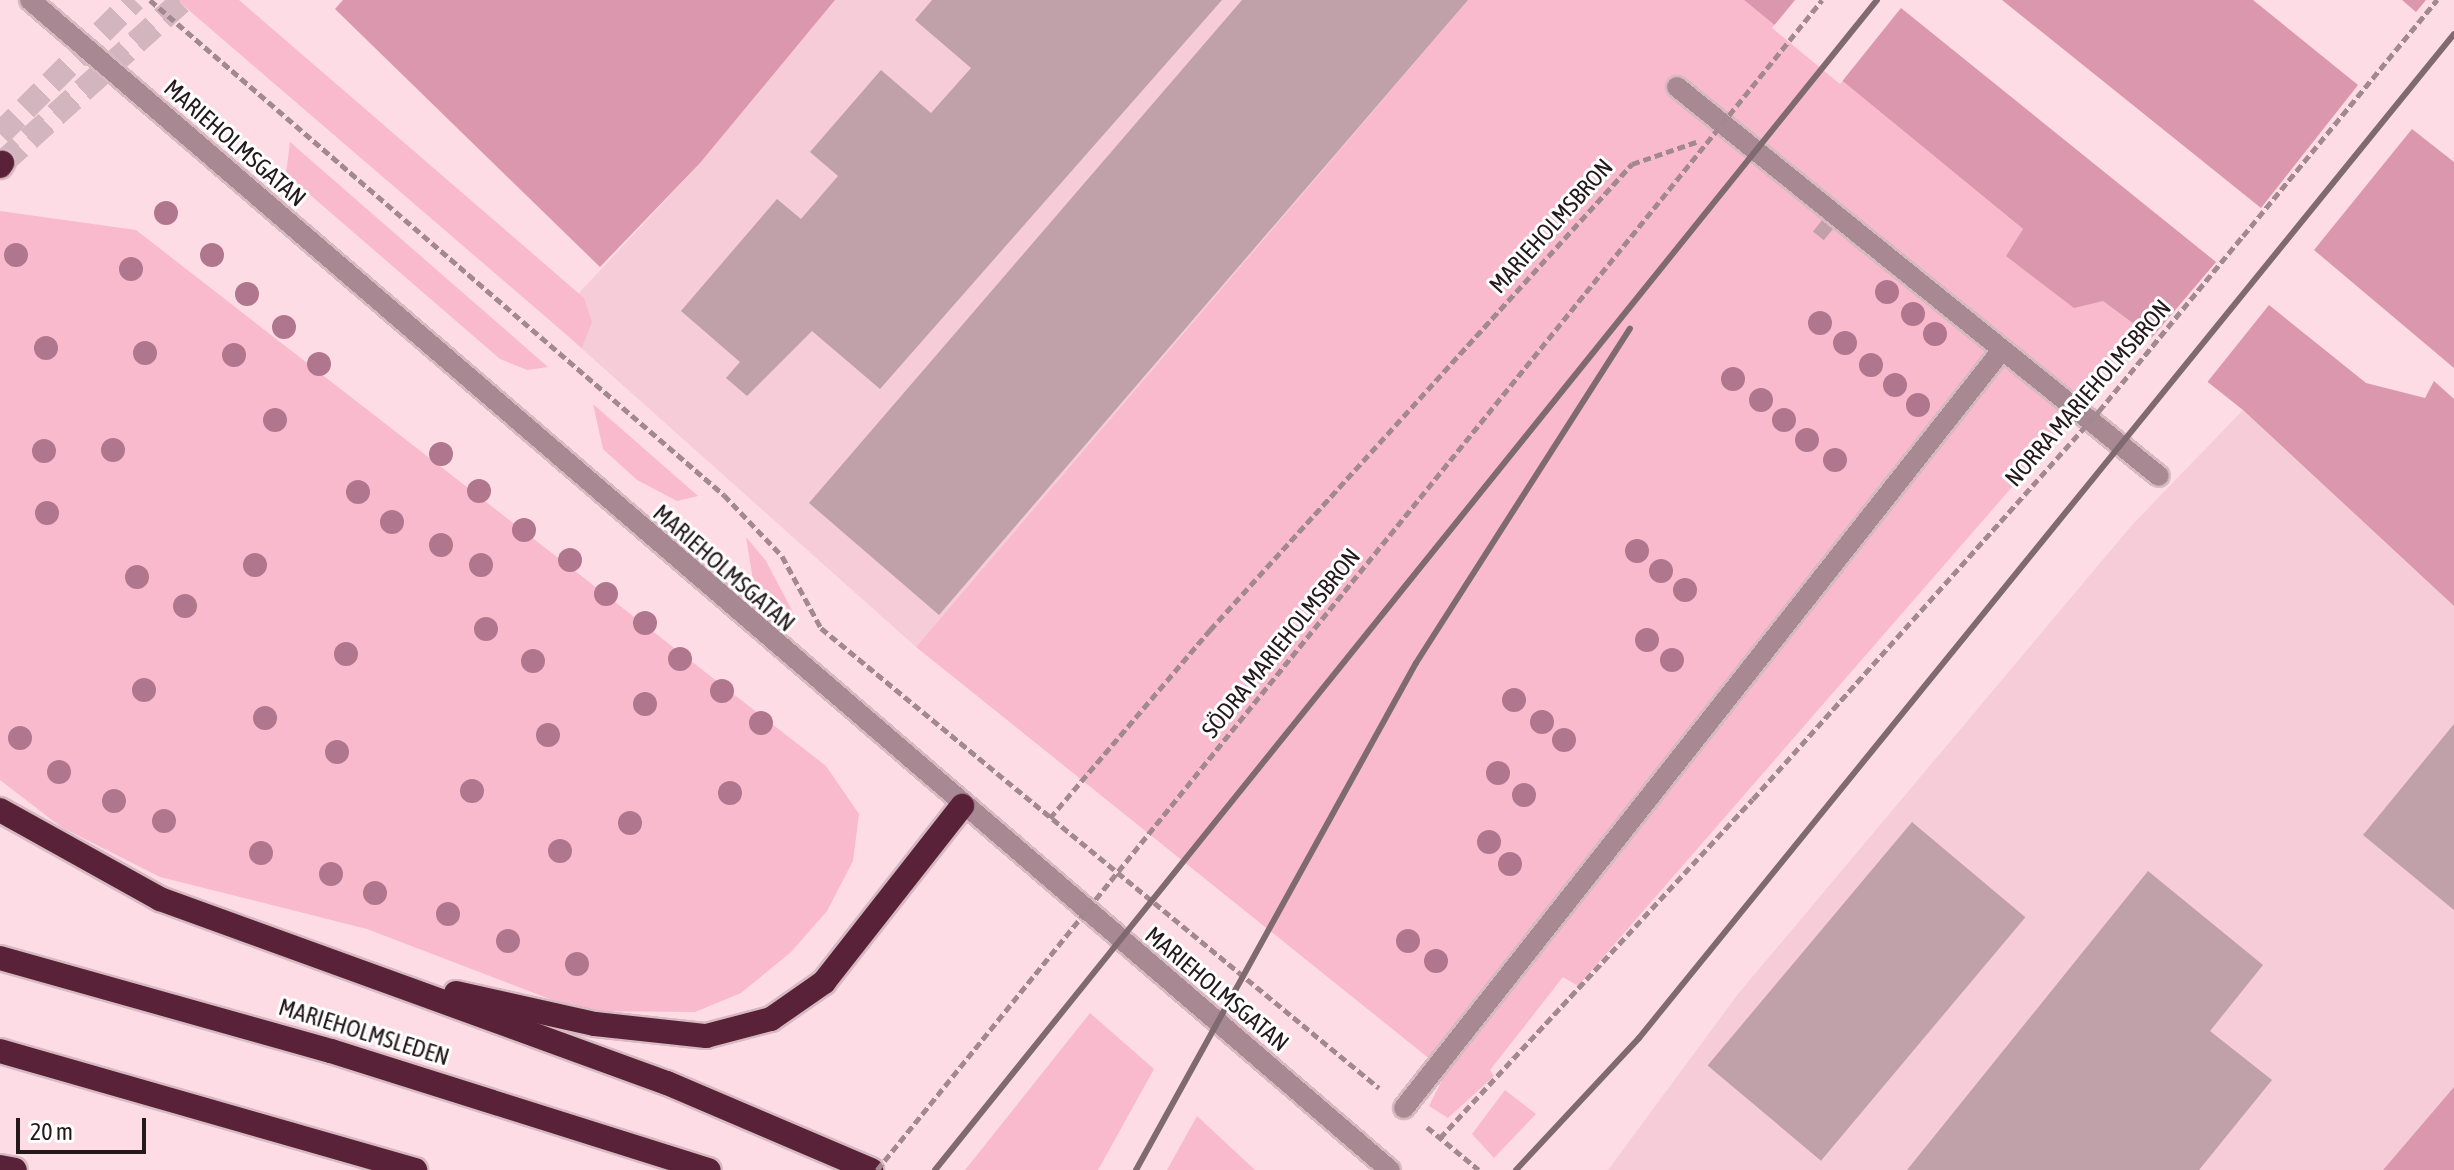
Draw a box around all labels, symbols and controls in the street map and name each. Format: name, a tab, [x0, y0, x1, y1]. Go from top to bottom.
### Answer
street label: MARIEHOLMSGATAN	[158, 74, 312, 212]
street label: MARIEHOLMSBRON	[1483, 153, 1619, 299]
street label: NORRA MARIEHOLMSBRON	[1999, 294, 2177, 492]
street label: MARIEHOLMSGATAN	[647, 499, 801, 637]
street label: SÖDRA MARIEHOLMSBRON	[1196, 542, 1366, 744]
street label: MARIEHOLMSGATAN	[1139, 921, 1295, 1057]
street label: MARIEHOLMSLEDEN	[275, 992, 453, 1072]
scale bar	[20, 1102, 150, 1152]
text: 20 m	[30, 1118, 73, 1145]

